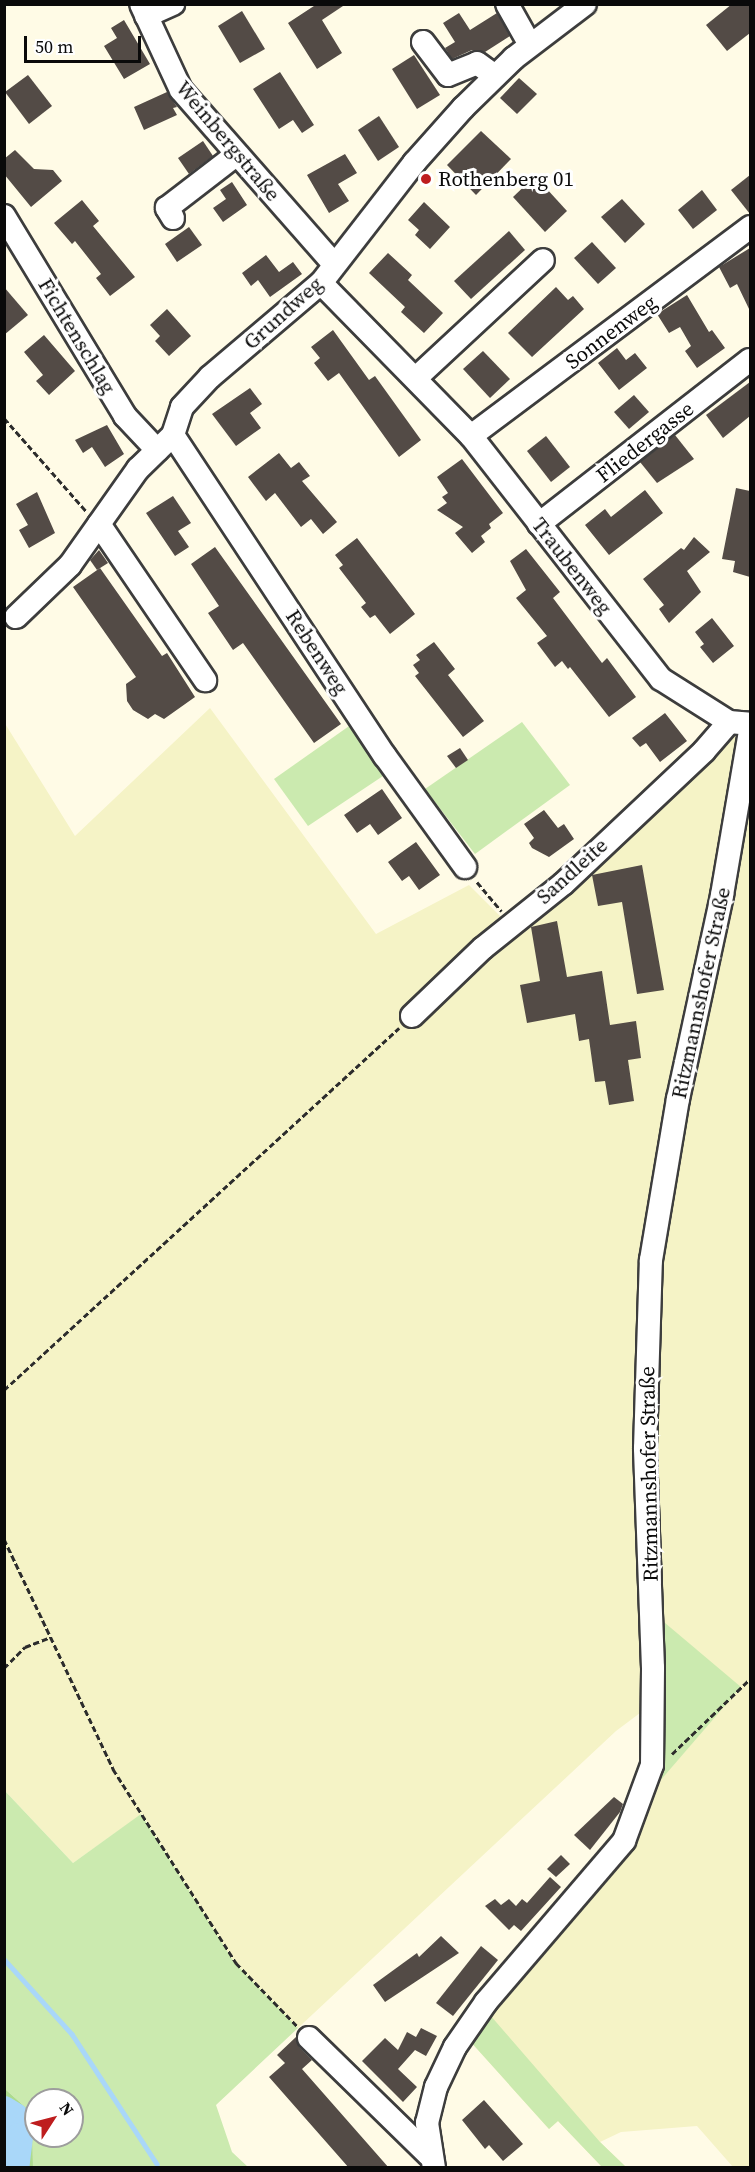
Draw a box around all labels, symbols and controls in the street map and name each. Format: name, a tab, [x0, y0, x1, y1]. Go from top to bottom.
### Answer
scale bar	[27, 24, 144, 62]
text: 50 m	[35, 34, 73, 59]
street label: Weinbergstraße	[170, 76, 286, 206]
place label: Rothenberg 01	[438, 166, 574, 192]
marker: Rothenberg 01	[419, 172, 433, 186]
street label: Grundweg	[238, 271, 328, 355]
street label: Fichtenschlag	[33, 274, 121, 398]
street label: Sonnenweg	[560, 290, 662, 374]
street label: Fliedergasse	[591, 396, 699, 488]
street label: Traubenweg	[526, 513, 618, 619]
street label: Rebenweg	[280, 605, 354, 699]
street label: Sandleite	[531, 833, 613, 909]
street label: Ritzmannshofer Straße	[666, 885, 736, 1101]
street label: Ritzmannshofer Straße	[635, 1366, 663, 1582]
north arrow	[24, 2088, 84, 2148]
text: N	[55, 2097, 79, 2120]

